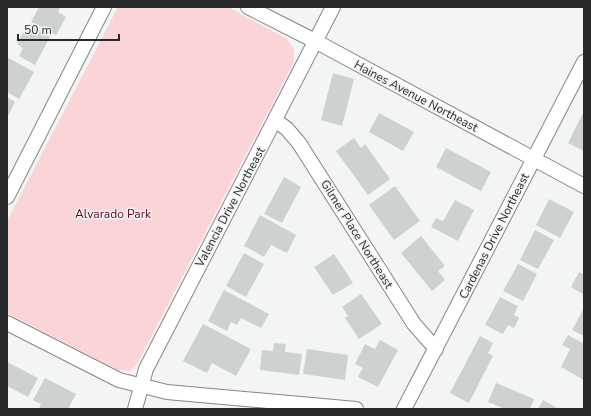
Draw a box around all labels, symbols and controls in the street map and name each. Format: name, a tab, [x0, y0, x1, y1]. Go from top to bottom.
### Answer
scale bar	[18, 16, 119, 42]
text: 50 m	[24, 22, 52, 38]
street label: Haines Avenue Northeast	[351, 57, 481, 136]
street label: Valencia Drive Northeast	[191, 143, 269, 271]
street label: Cardenas Drive Northeast	[455, 170, 533, 302]
street label: Gilmer Place Northeast	[317, 177, 397, 292]
park label: Alvarado Park	[75, 206, 152, 222]

